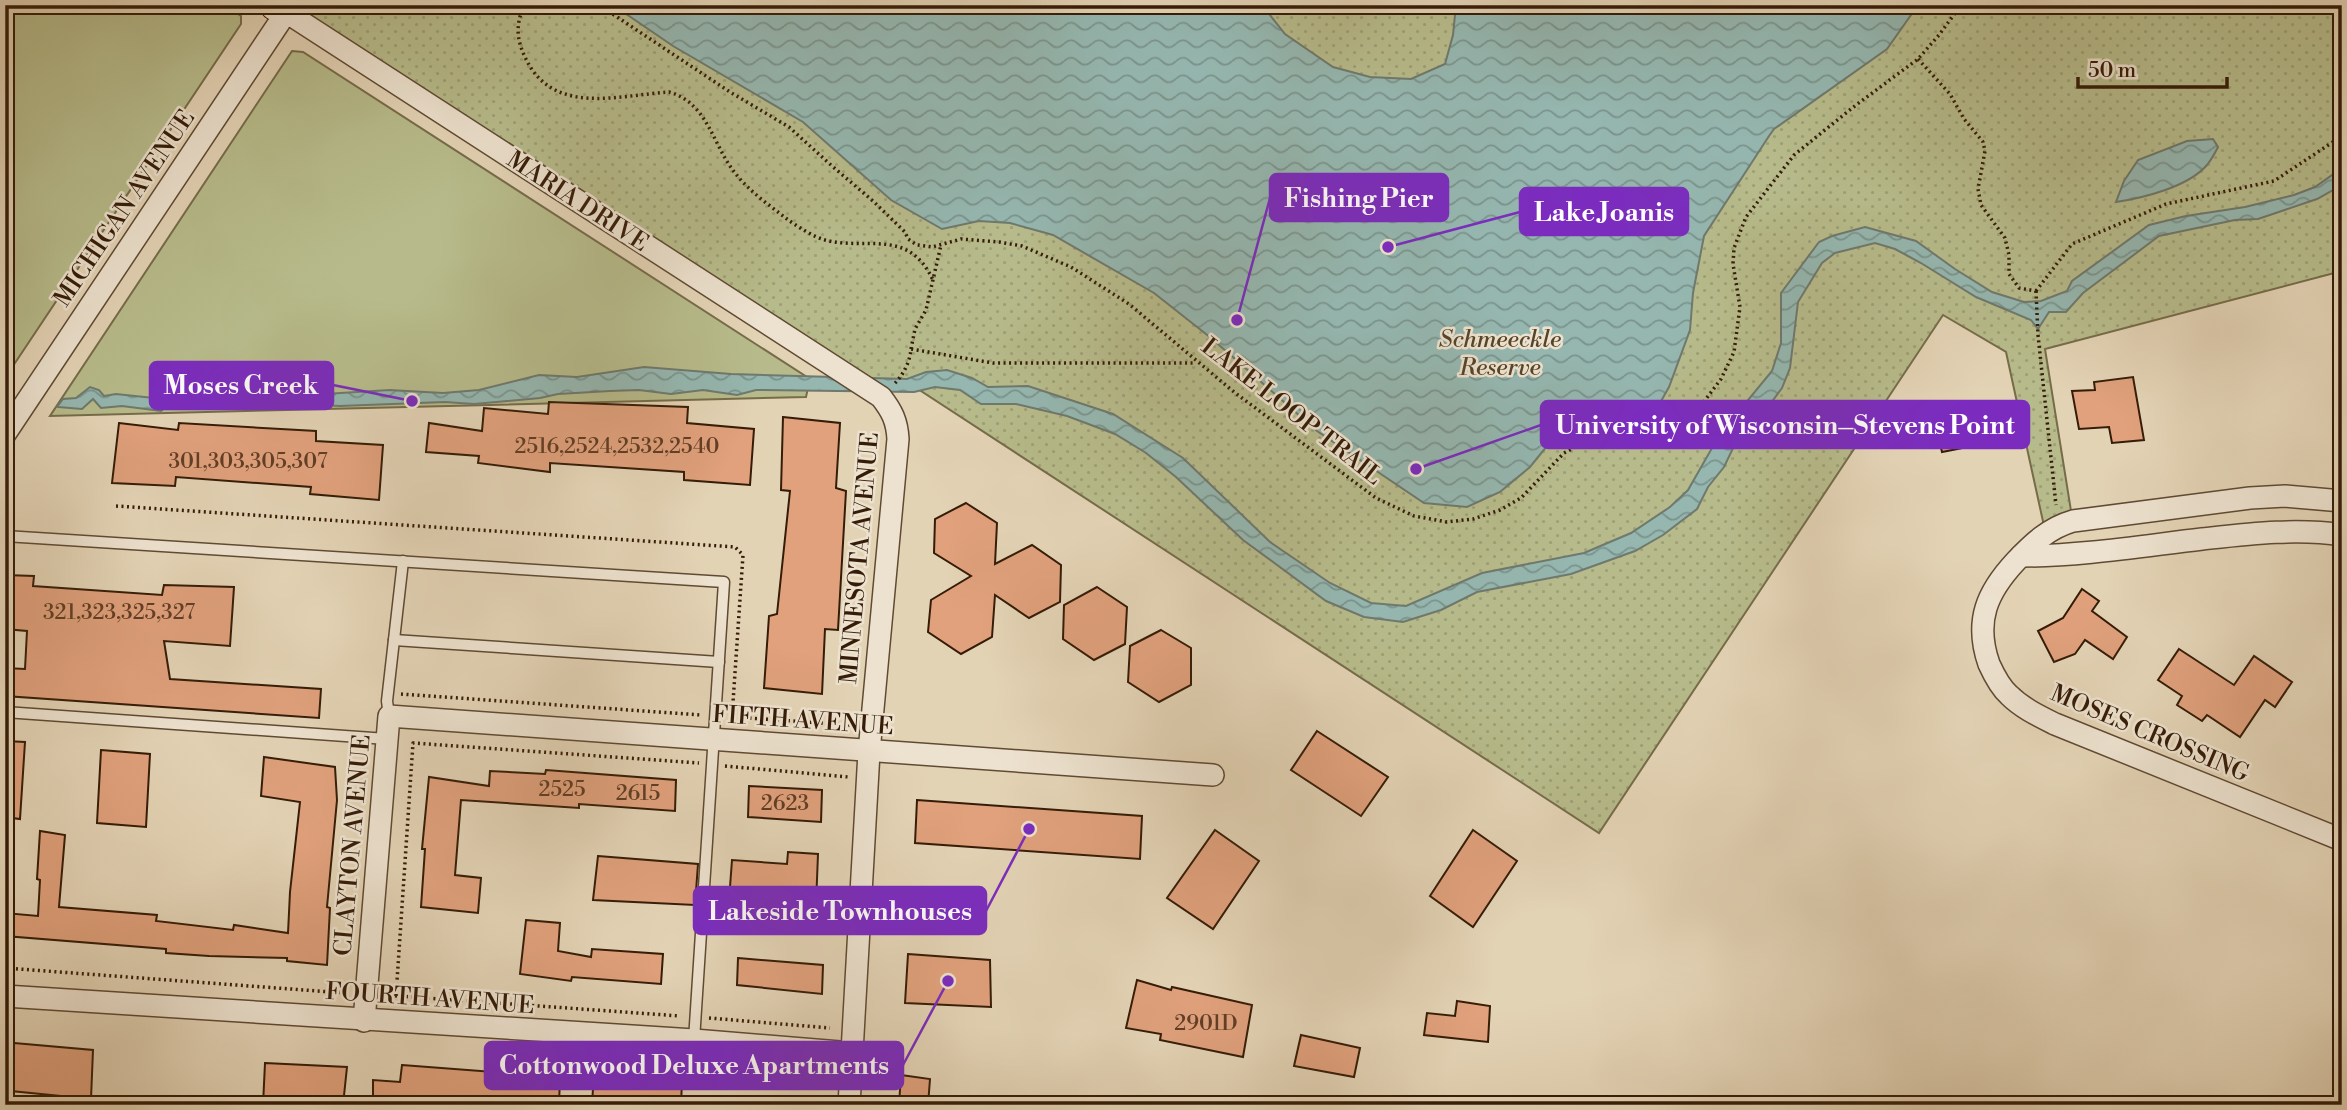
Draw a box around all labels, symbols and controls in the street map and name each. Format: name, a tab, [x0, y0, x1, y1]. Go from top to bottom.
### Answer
scale bar	[2078, 46, 2226, 90]
text: 50 m	[2088, 58, 2136, 84]
street label: MICHIGAN AVENUE	[48, 104, 202, 313]
street label: MARIA DRIVE	[501, 145, 654, 259]
callout: Fishing Pier	[1270, 174, 1448, 221]
text: Fishing Pier	[1284, 183, 1434, 215]
callout: Lake Joanis	[1520, 188, 1688, 235]
text: Lake Joanis	[1534, 197, 1674, 229]
park label: Schmeeckle Reserve	[1439, 325, 1561, 383]
street label: LAKE LOOP TRAIL	[1195, 332, 1388, 492]
callout: Moses Creek	[150, 362, 333, 409]
text: Moses Creek	[163, 370, 320, 402]
callout: University of Wisconsin–Stevens Point	[1541, 401, 2029, 448]
text: University of Wisconsin–Stevens Point	[1555, 410, 2016, 442]
street label: MINNESOTA AVENUE	[834, 431, 886, 685]
house number: 2516,2524,2532,2540	[515, 434, 719, 460]
house number: 301,303,305,307	[169, 449, 328, 475]
house number: 321,323,325,327	[43, 600, 196, 626]
street label: MOSES CROSSING	[2046, 679, 2254, 789]
street label: FIFTH AVENUE	[711, 700, 895, 742]
street label: CLAYTON AVENUE	[328, 733, 378, 957]
house number: 2525	[538, 777, 586, 803]
house number: 2615	[616, 781, 660, 807]
house number: 2623	[761, 791, 809, 817]
callout: Lakeside Townhouses	[694, 887, 986, 934]
text: Lakeside Townhouses	[708, 896, 972, 928]
street label: FOURTH AVENUE	[324, 977, 535, 1021]
house number: 2901D	[1174, 1011, 1238, 1037]
callout: Cottonwood Deluxe Apartments	[485, 1042, 903, 1089]
text: Cottonwood Deluxe Apartments	[499, 1050, 889, 1082]

